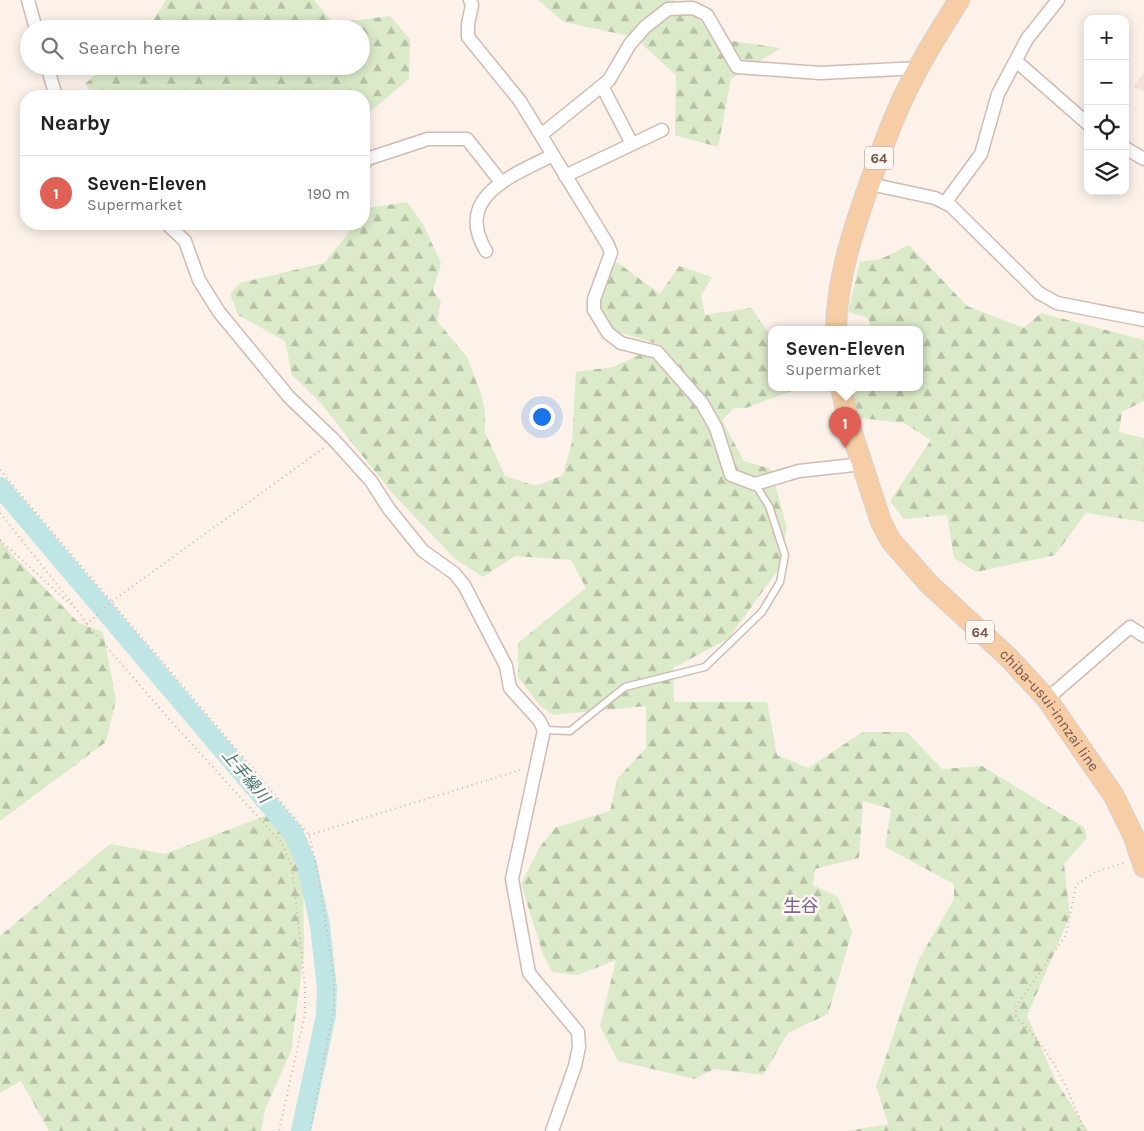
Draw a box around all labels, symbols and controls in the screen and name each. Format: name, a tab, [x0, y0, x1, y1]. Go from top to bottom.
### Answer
map controls	[1084, 15, 1129, 195]
button: +	[1084, 15, 1129, 60]
search box	[20, 20, 370, 75]
icon: search	[38, 34, 66, 62]
text: Search here	[78, 37, 180, 59]
button: −	[1084, 60, 1129, 105]
button: locate	[1084, 105, 1129, 150]
text: Nearby	[40, 111, 110, 135]
road number: 64	[865, 146, 893, 170]
button: layers	[1084, 150, 1129, 195]
text: Seven-Eleven	[87, 173, 207, 195]
text: 1	[53, 184, 59, 203]
text: 190 m	[307, 184, 350, 203]
text: Supermarket	[87, 195, 183, 214]
popup	[768, 326, 923, 391]
text: Seven-Eleven	[786, 338, 905, 360]
text: Supermarket	[786, 360, 881, 379]
your location	[529, 404, 555, 430]
pin: 1	[829, 407, 861, 448]
road number: 64	[966, 620, 994, 644]
street label: chiba-usui-innzai line	[996, 645, 1103, 775]
water label: 上手繰川	[218, 745, 275, 808]
district label: 生谷	[783, 895, 819, 917]

